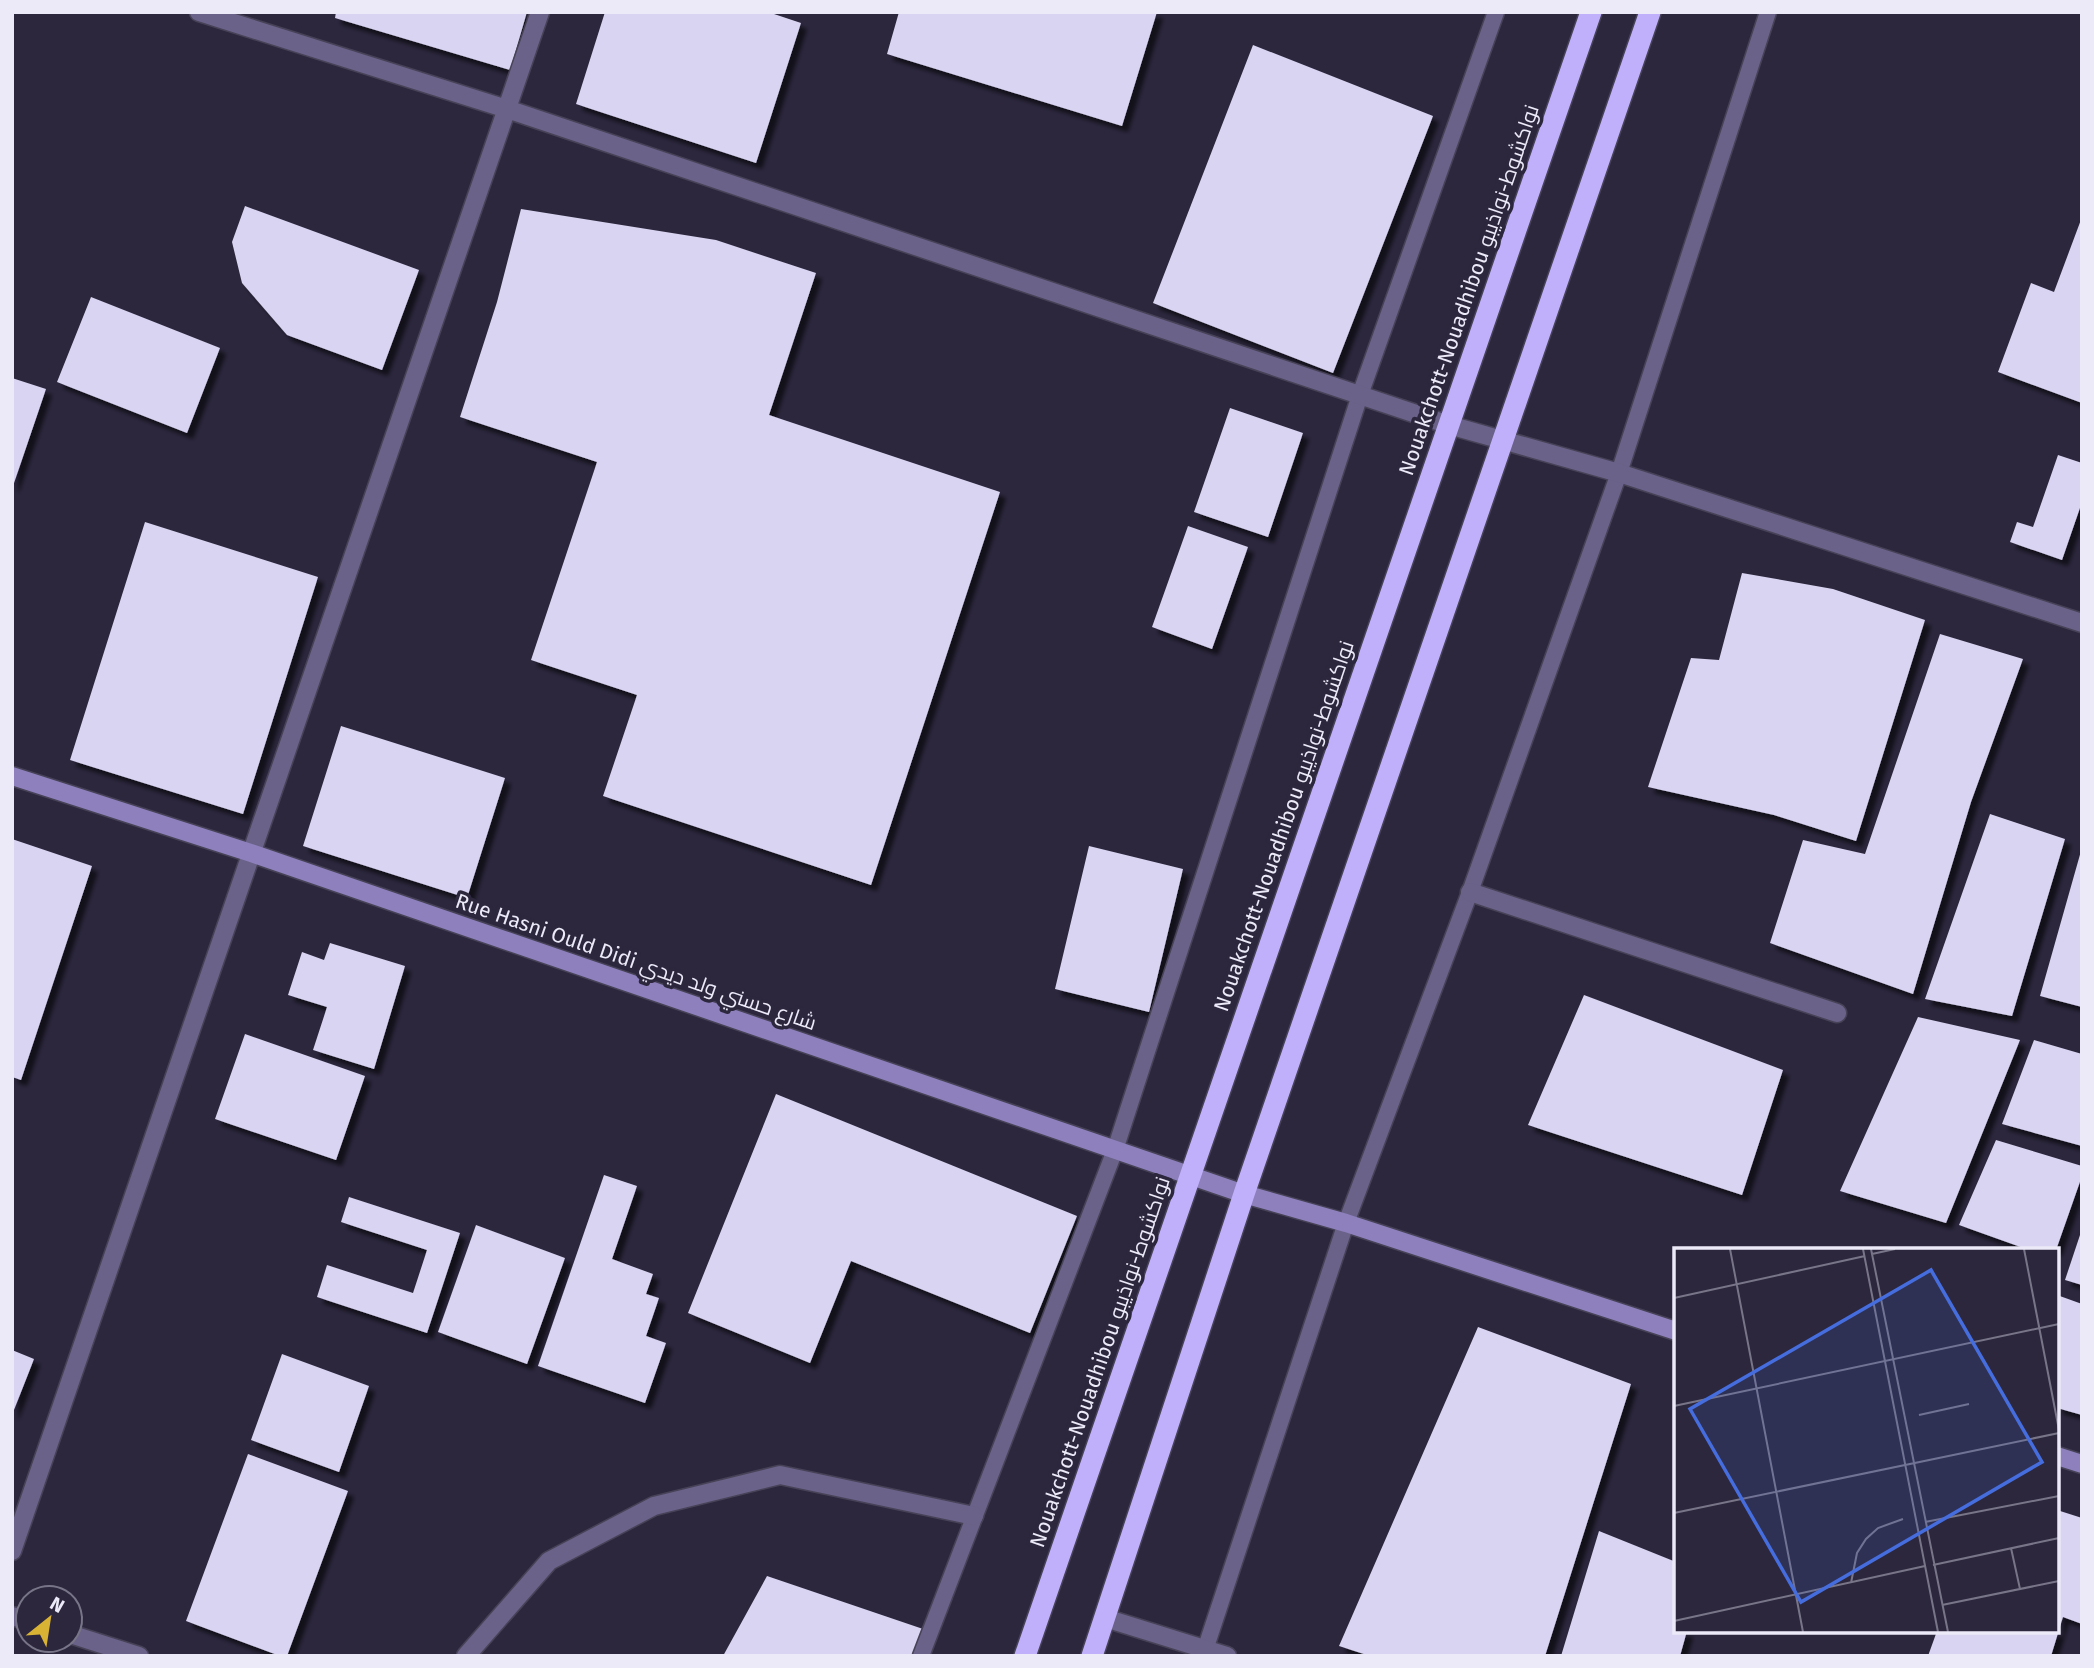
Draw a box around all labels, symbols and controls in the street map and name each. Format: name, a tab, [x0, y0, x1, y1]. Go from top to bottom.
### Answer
street label: Nouakchott-Nouadhibou نواكشوط-نواذيبو	[1393, 101, 1545, 479]
street label: Nouakchott-Nouadhibou نواكشوط-نواذيبو	[1208, 637, 1360, 1015]
street label: Rue Hasni Ould Didi شارع حسني ولد ديدي	[451, 888, 820, 1039]
street label: Nouakchott-Nouadhibou نواكشوط-نواذيبو	[1024, 1173, 1176, 1551]
inset map	[1674, 1248, 2059, 1633]
north arrow	[14, 1584, 84, 1654]
text: N	[46, 1592, 68, 1618]

